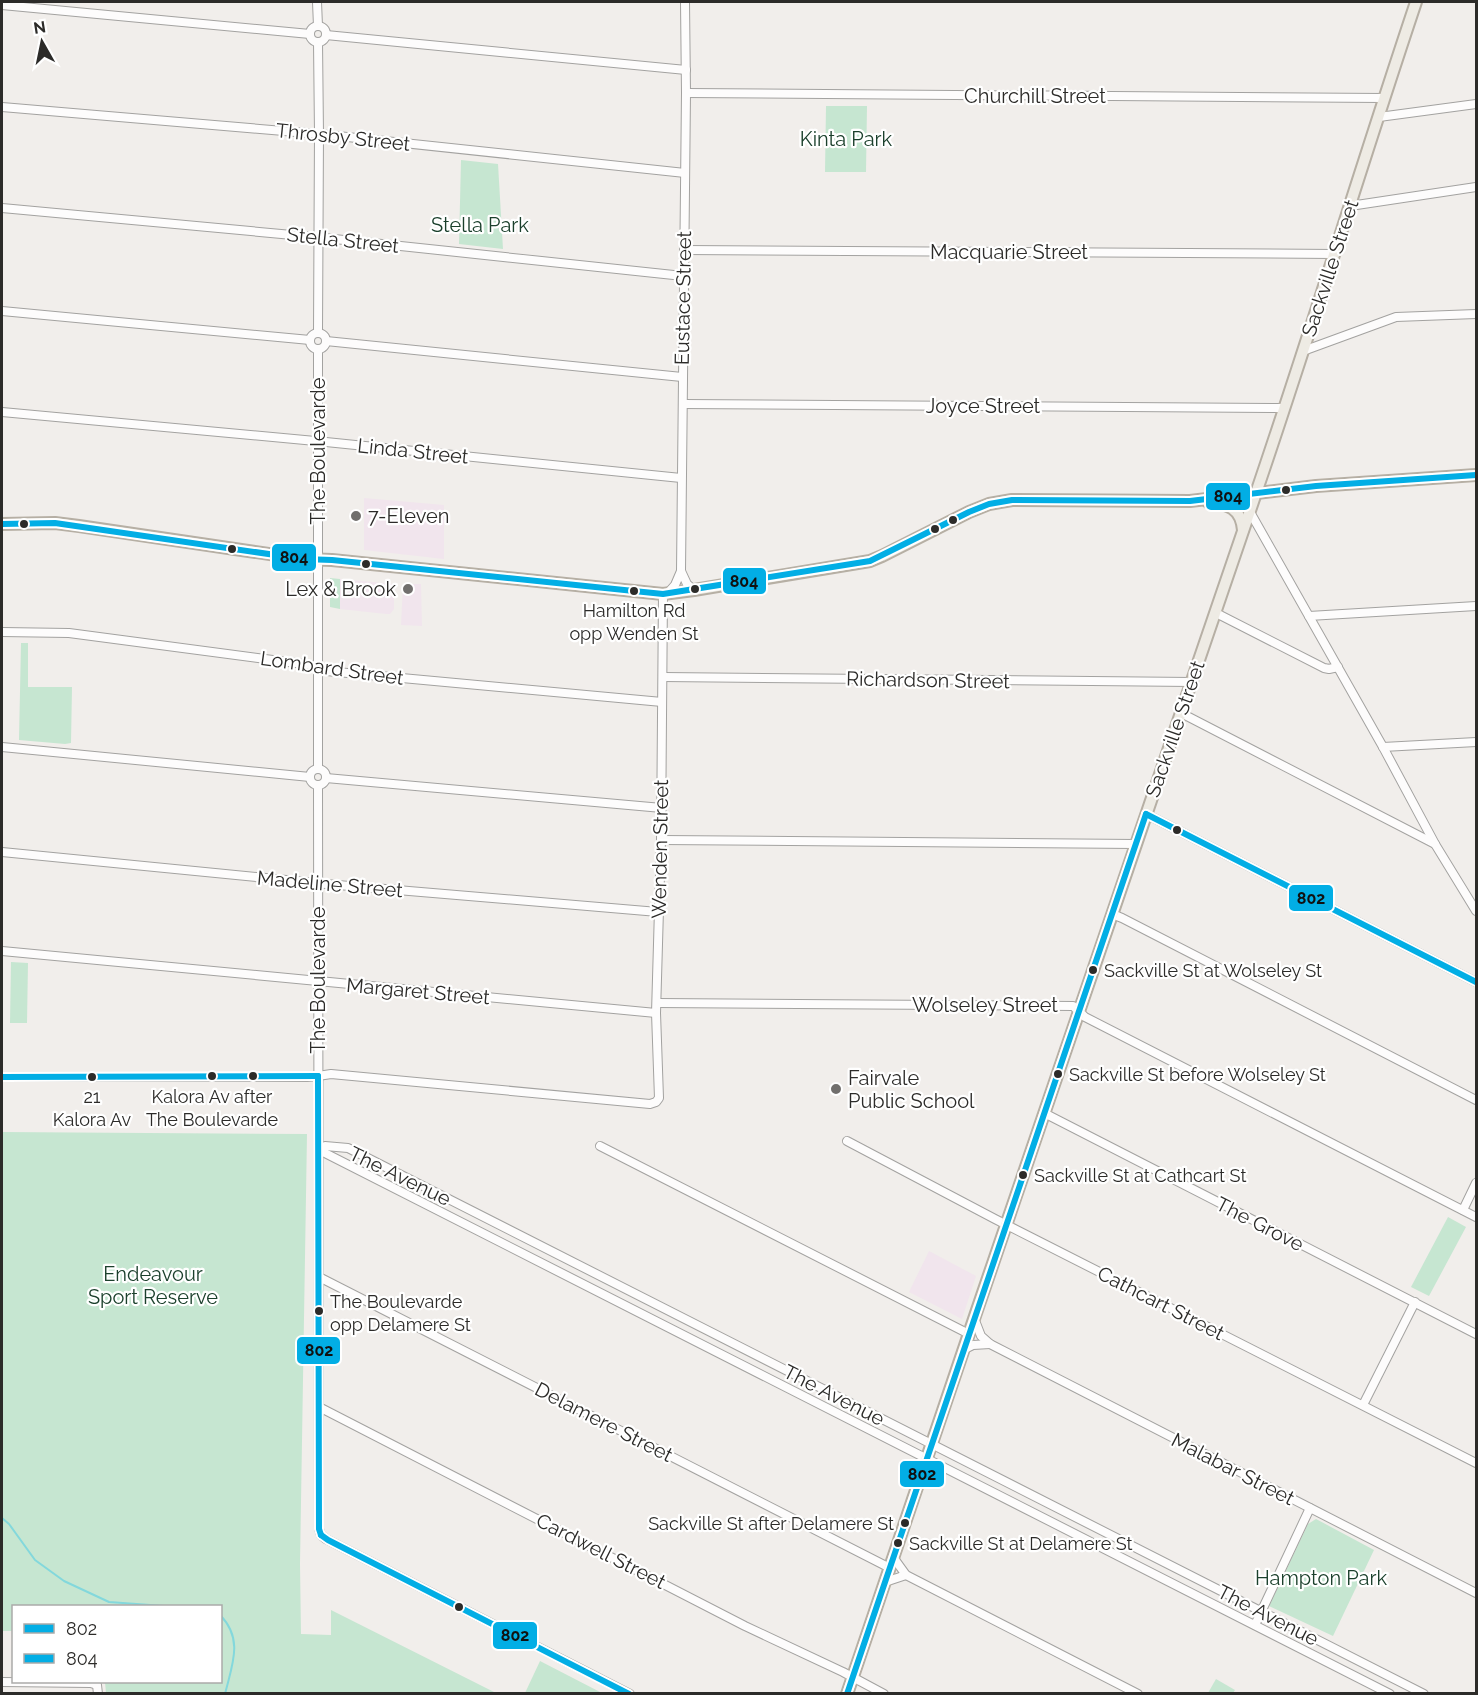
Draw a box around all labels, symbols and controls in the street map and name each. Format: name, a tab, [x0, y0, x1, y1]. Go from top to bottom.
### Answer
north arrow	[12, 12, 72, 72]
text: N	[32, 17, 47, 38]
street label: Churchill Street	[964, 84, 1106, 108]
street label: Throsby Street	[275, 118, 412, 156]
park label: Kinta Park	[800, 127, 893, 151]
street label: Sackville Street	[1297, 196, 1364, 340]
park label: Stella Park	[431, 213, 529, 237]
street label: Stella Street	[286, 222, 401, 258]
street label: Eustace Street	[670, 230, 696, 365]
street label: Macquarie Street	[930, 240, 1088, 264]
street label: The Boulevarde	[306, 377, 330, 524]
street label: Joyce Street	[926, 394, 1041, 418]
street label: Linda Street	[356, 433, 470, 469]
line badge: 804	[1205, 482, 1251, 511]
unlabelled marker	[1280, 484, 1292, 496]
text: 804	[1214, 487, 1242, 506]
place label: 7-Eleven	[368, 504, 449, 528]
marker: 7-Eleven	[349, 509, 363, 523]
unlabelled marker	[947, 514, 959, 526]
unlabelled marker	[18, 518, 30, 530]
unlabelled marker	[929, 523, 941, 535]
unlabelled marker	[226, 543, 238, 555]
line badge: 804	[271, 543, 317, 572]
text: 804	[280, 548, 308, 567]
unlabelled marker	[360, 558, 372, 570]
line badge: 804	[722, 567, 767, 595]
text: 804	[730, 572, 758, 591]
place label: Lex & Brook	[285, 577, 396, 601]
marker: Lex & Brook	[401, 582, 415, 596]
unlabelled marker	[689, 583, 701, 595]
marker: Hamilton Rd opp Wenden St	[628, 585, 640, 597]
place label: Hamilton Rd opp Wenden St	[569, 600, 699, 644]
street label: Lombard Street	[259, 646, 406, 690]
street label: Sackville Street	[1140, 657, 1210, 800]
street label: Richardson Street	[846, 667, 1010, 693]
street label: Wenden Street	[647, 779, 673, 919]
unlabelled marker	[1171, 824, 1183, 836]
street label: Madeline Street	[256, 866, 404, 902]
line badge: 802	[1288, 884, 1334, 912]
text: 802	[1297, 889, 1325, 908]
street label: The Boulevarde	[306, 906, 330, 1053]
place label: Sackville St at Wolseley St	[1104, 960, 1322, 981]
marker: Sackville St at Wolseley St	[1087, 964, 1099, 976]
street label: Margaret Street	[345, 973, 491, 1009]
street label: Wolseley Street	[912, 993, 1058, 1017]
place label: Sackville St before Wolseley St	[1069, 1064, 1326, 1085]
place label: Fairvale Public School	[848, 1066, 975, 1113]
marker: Sackville St before Wolseley St	[1052, 1068, 1064, 1080]
marker: Kalora Av after The Boulevarde	[206, 1070, 218, 1082]
unlabelled marker	[247, 1070, 259, 1082]
marker: 21 Kalora Av	[86, 1071, 98, 1083]
marker: Fairvale Public School	[829, 1082, 843, 1096]
place label: 21 Kalora Av	[53, 1086, 132, 1130]
place label: Kalora Av after The Boulevarde	[146, 1086, 279, 1130]
street label: The Avenue	[345, 1141, 455, 1211]
place label: Sackville St at Cathcart St	[1034, 1165, 1246, 1186]
marker: Sackville St at Cathcart St	[1017, 1169, 1029, 1181]
street label: The Grove	[1212, 1192, 1308, 1256]
street label: Cathcart Street	[1094, 1261, 1229, 1345]
park label: Endeavour Sport Reserve	[88, 1262, 218, 1309]
place label: The Boulevarde opp Delamere St	[330, 1291, 471, 1335]
marker: The Boulevarde opp Delamere St	[313, 1305, 325, 1317]
line badge: 802	[296, 1336, 341, 1365]
text: 802	[305, 1341, 333, 1360]
street label: The Avenue	[779, 1359, 889, 1431]
street label: Delamere Street	[531, 1377, 677, 1467]
street label: Malabar Street	[1167, 1428, 1299, 1510]
line badge: 802	[899, 1460, 945, 1488]
text: 802	[908, 1465, 936, 1484]
street label: Cardwell Street	[532, 1508, 670, 1594]
place label: Sackville St after Delamere St	[648, 1513, 894, 1534]
marker: Sackville St after Delamere St	[899, 1517, 911, 1529]
place label: Sackville St at Delamere St	[909, 1533, 1133, 1554]
marker: Sackville St at Delamere St	[892, 1537, 904, 1549]
park label: Hampton Park	[1255, 1566, 1387, 1590]
street label: The Avenue	[1213, 1579, 1323, 1651]
unlabelled marker	[453, 1601, 465, 1613]
legend	[12, 1605, 222, 1683]
text: 802	[66, 1618, 97, 1639]
line badge: 802	[492, 1621, 538, 1650]
text: 802	[501, 1626, 529, 1645]
text: 804	[66, 1648, 98, 1669]

